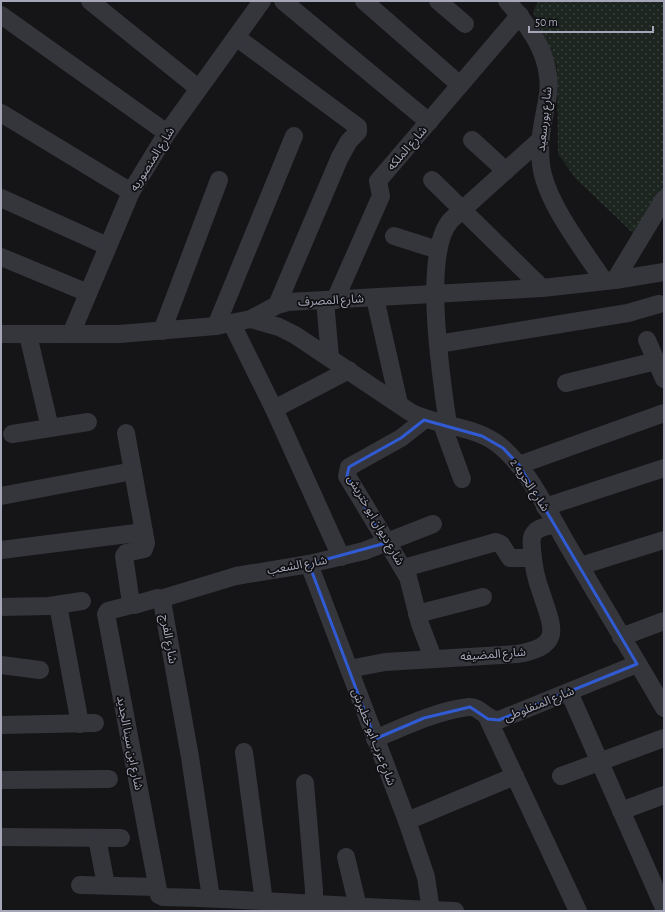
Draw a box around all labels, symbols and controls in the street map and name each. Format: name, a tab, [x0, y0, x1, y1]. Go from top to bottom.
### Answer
scale bar	[529, 8, 653, 34]
text: 50 m	[535, 16, 558, 28]
street label: شارع بورسعيد	[535, 86, 556, 152]
street label: شارع الملكه	[385, 124, 431, 174]
street label: شارع المنصوريه	[128, 125, 179, 195]
street label: شارع المصرف	[298, 292, 364, 311]
street label: شارع الحريه 2	[506, 457, 552, 515]
street label: شارع ديوان ابو ختريش	[343, 473, 407, 569]
street label: شارع الشعب	[266, 554, 329, 579]
street label: شارع الفرج	[156, 613, 179, 665]
street label: شارع المضيفه	[460, 646, 527, 665]
street label: شارع المنفلوطى	[502, 684, 577, 726]
street label: شارع عرب ابو خطيرش	[347, 687, 398, 788]
street label: شارع ابن سينا الجديد	[112, 695, 145, 792]

